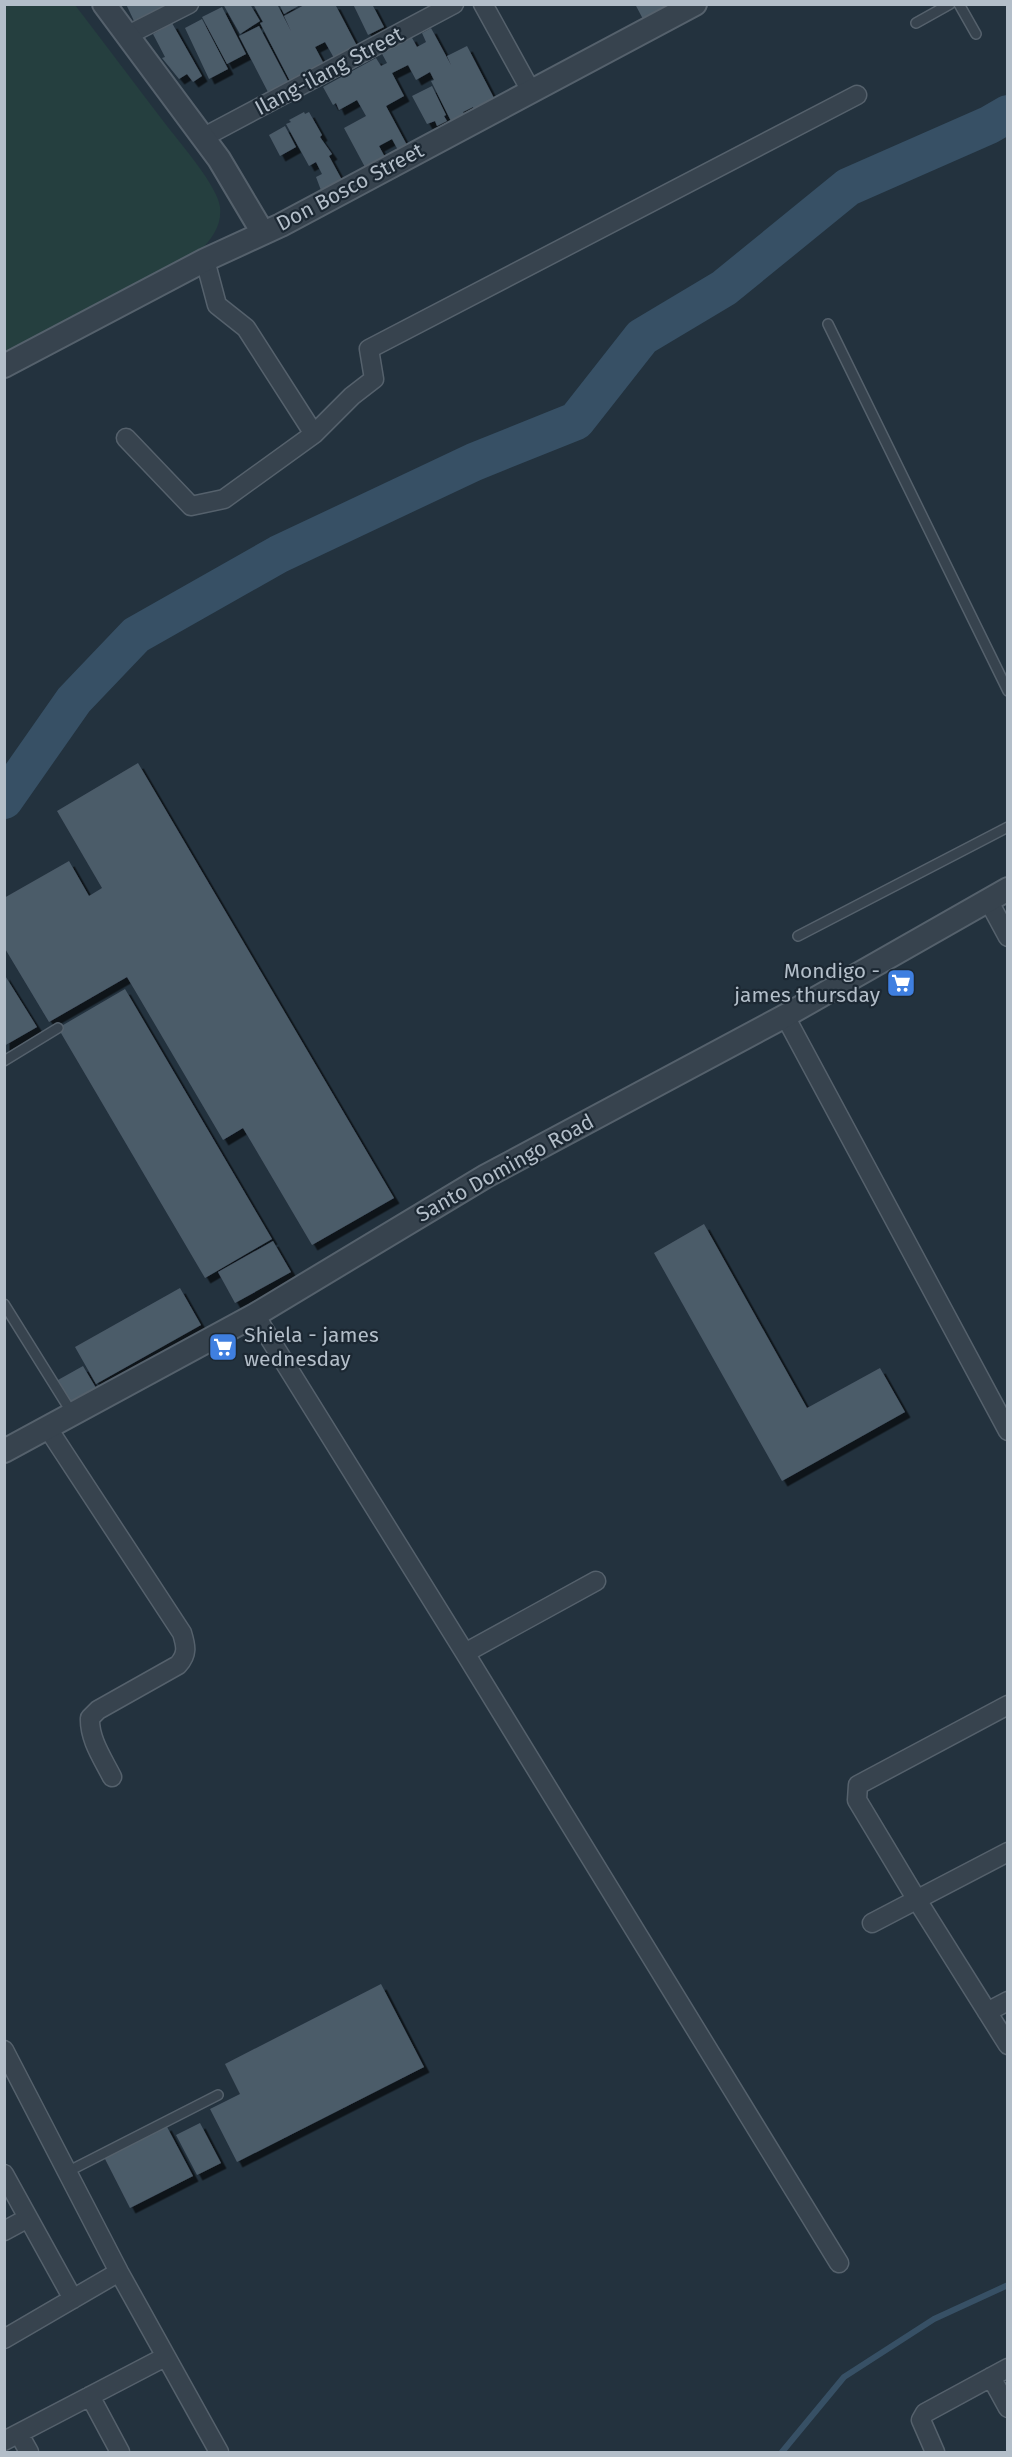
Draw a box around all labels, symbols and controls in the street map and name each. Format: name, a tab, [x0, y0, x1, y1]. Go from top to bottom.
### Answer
street label: Ilang-ilang Street	[250, 21, 408, 121]
street label: Don Bosco Street	[272, 137, 428, 237]
place label: Mondigo - james thursday	[733, 958, 881, 1008]
supermarket icon: Mondigo - james thursday	[885, 967, 917, 999]
street label: Santo Domingo Road	[412, 1108, 598, 1228]
place label: Shiela - james wednesday	[244, 1322, 379, 1372]
supermarket icon: Shiela - james wednesday	[207, 1331, 239, 1363]

